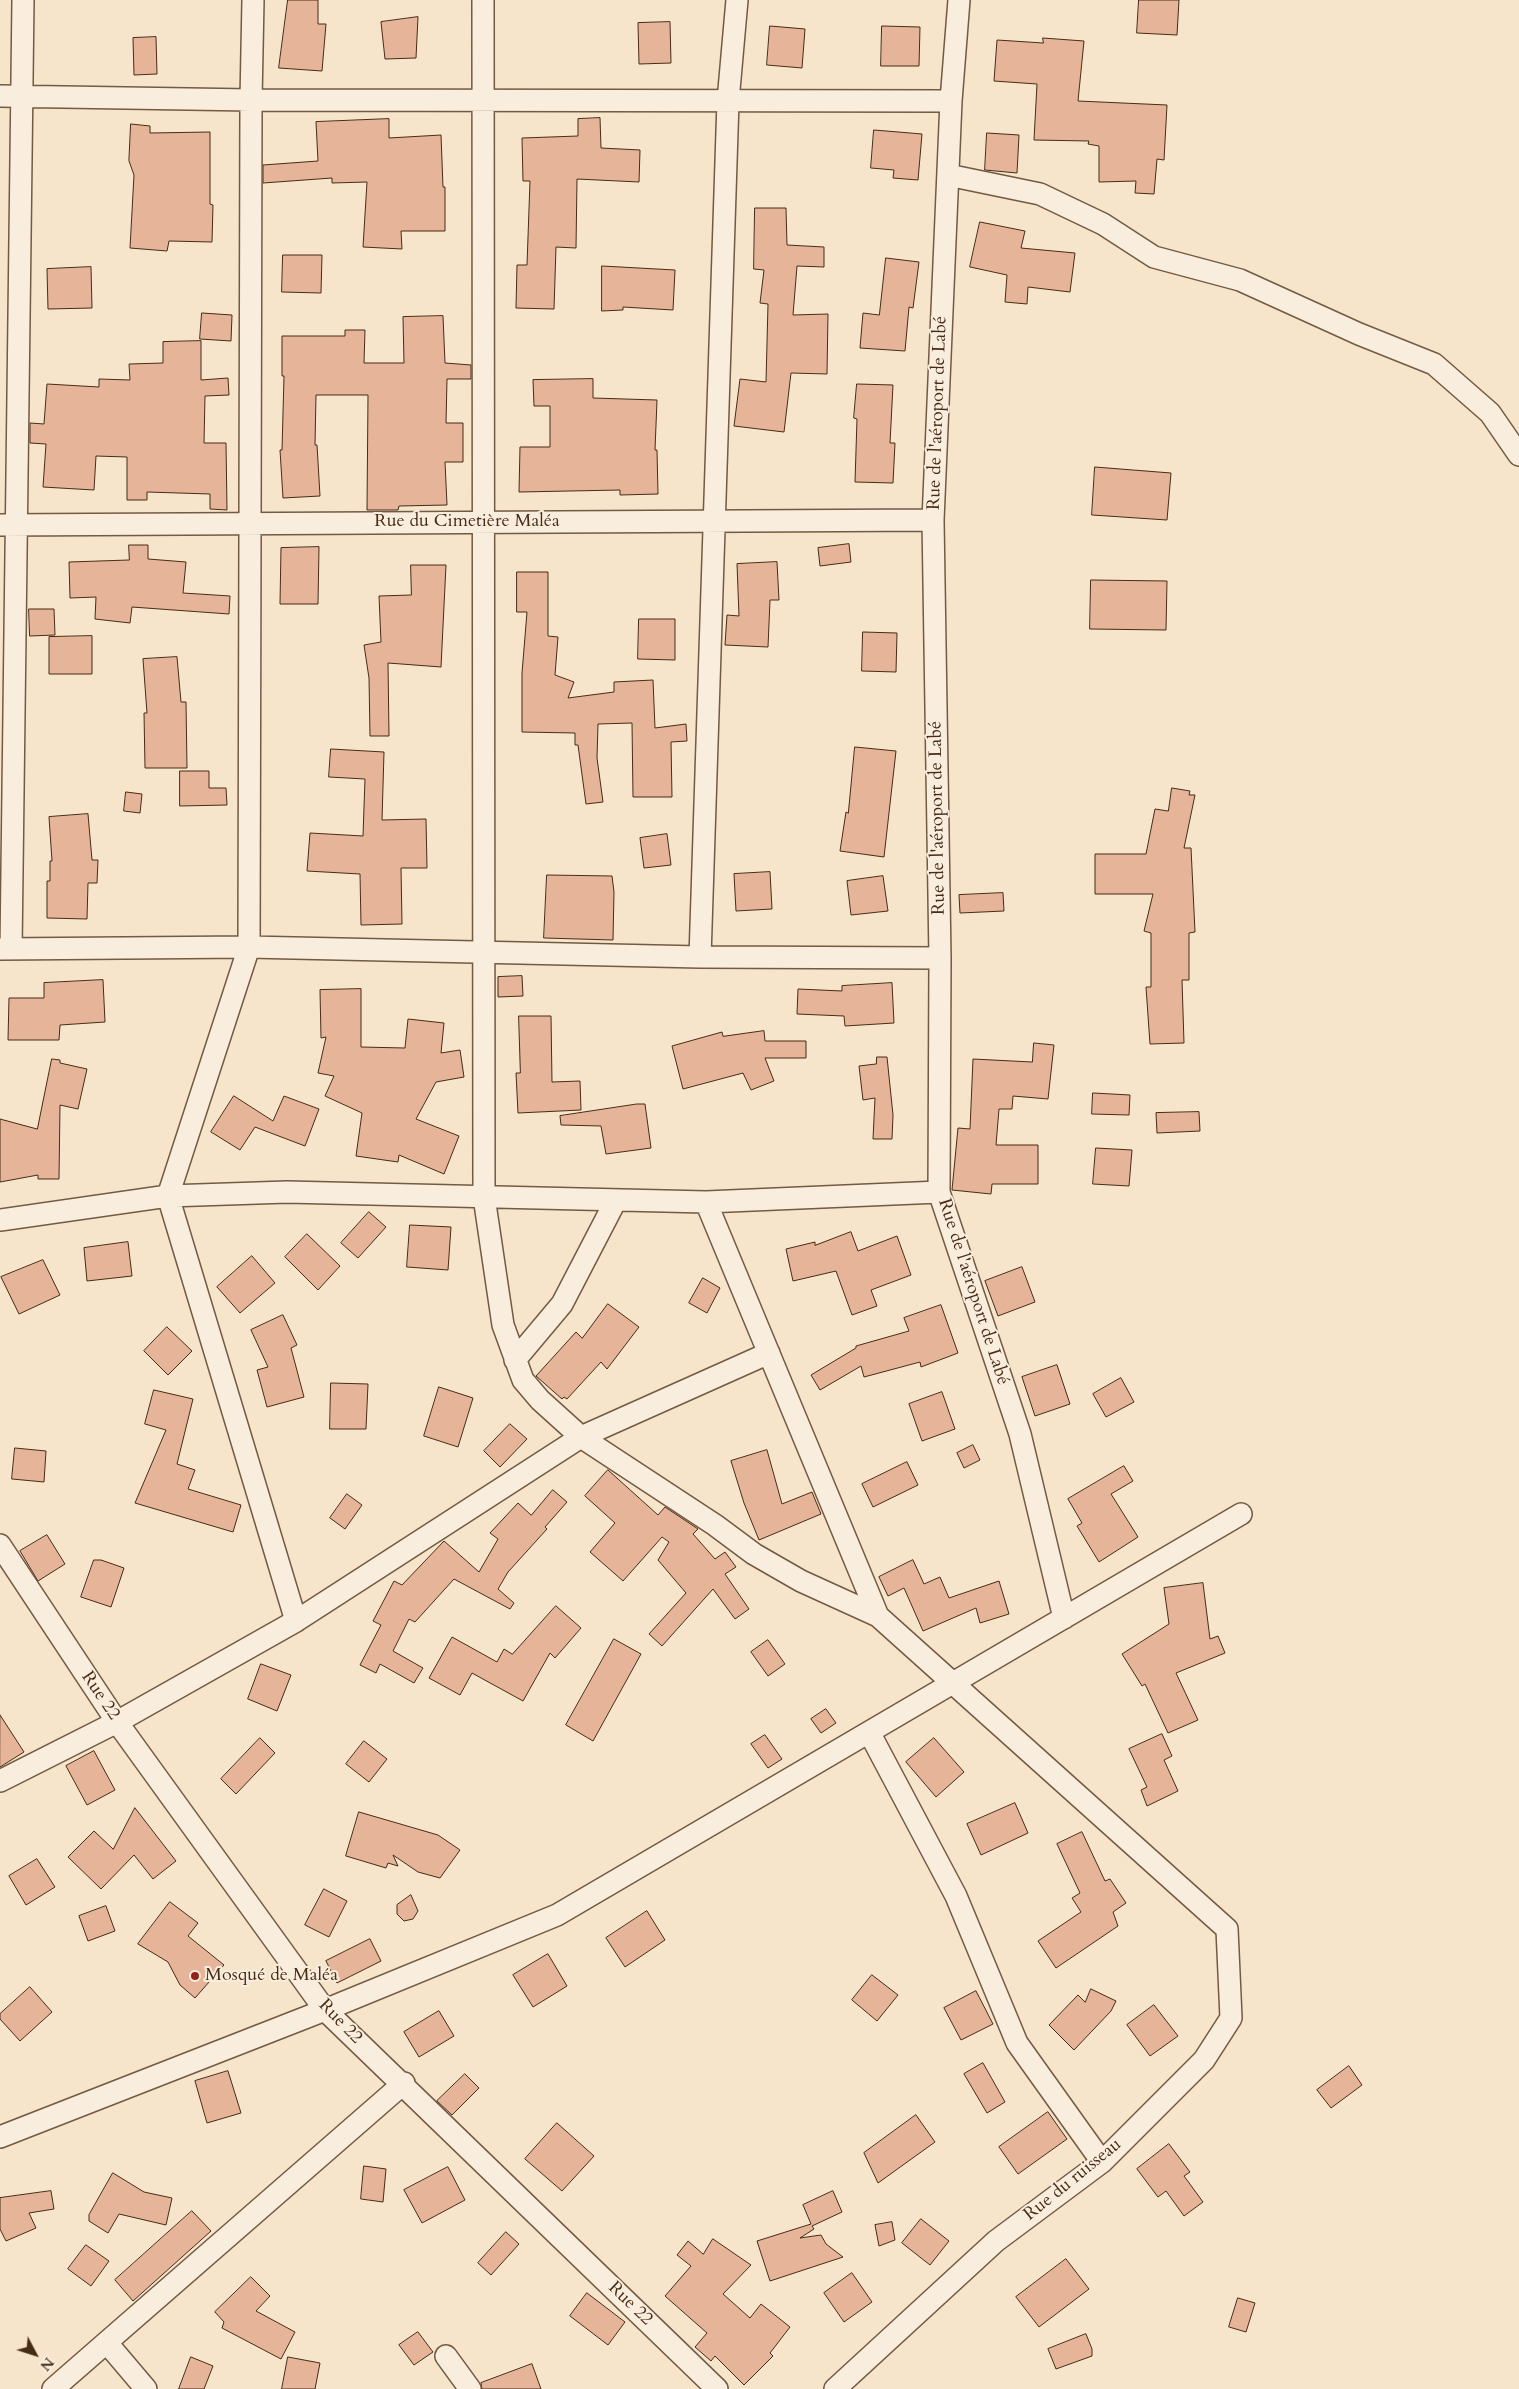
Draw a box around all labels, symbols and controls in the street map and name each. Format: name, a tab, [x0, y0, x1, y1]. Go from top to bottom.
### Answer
street label: Rue de l'aéroport de Labé	[924, 316, 952, 510]
street label: Rue du Cimetière Maléa	[374, 511, 560, 533]
street label: Rue de l'aéroport de Labé	[926, 721, 950, 915]
street label: Rue de l'aéroport de Labé	[933, 1196, 1013, 1388]
street label: Rue 22	[76, 1668, 124, 1724]
place label: Mosqué de Maléa	[205, 1965, 338, 1987]
marker: Mosqué de Maléa	[189, 1970, 201, 1982]
street label: Rue 22	[314, 1995, 366, 2049]
street label: Rue du ruisseau	[1020, 2134, 1126, 2226]
street label: Rue 22	[603, 2278, 657, 2330]
north arrow	[10, 2329, 60, 2379]
text: N	[36, 2353, 58, 2375]

